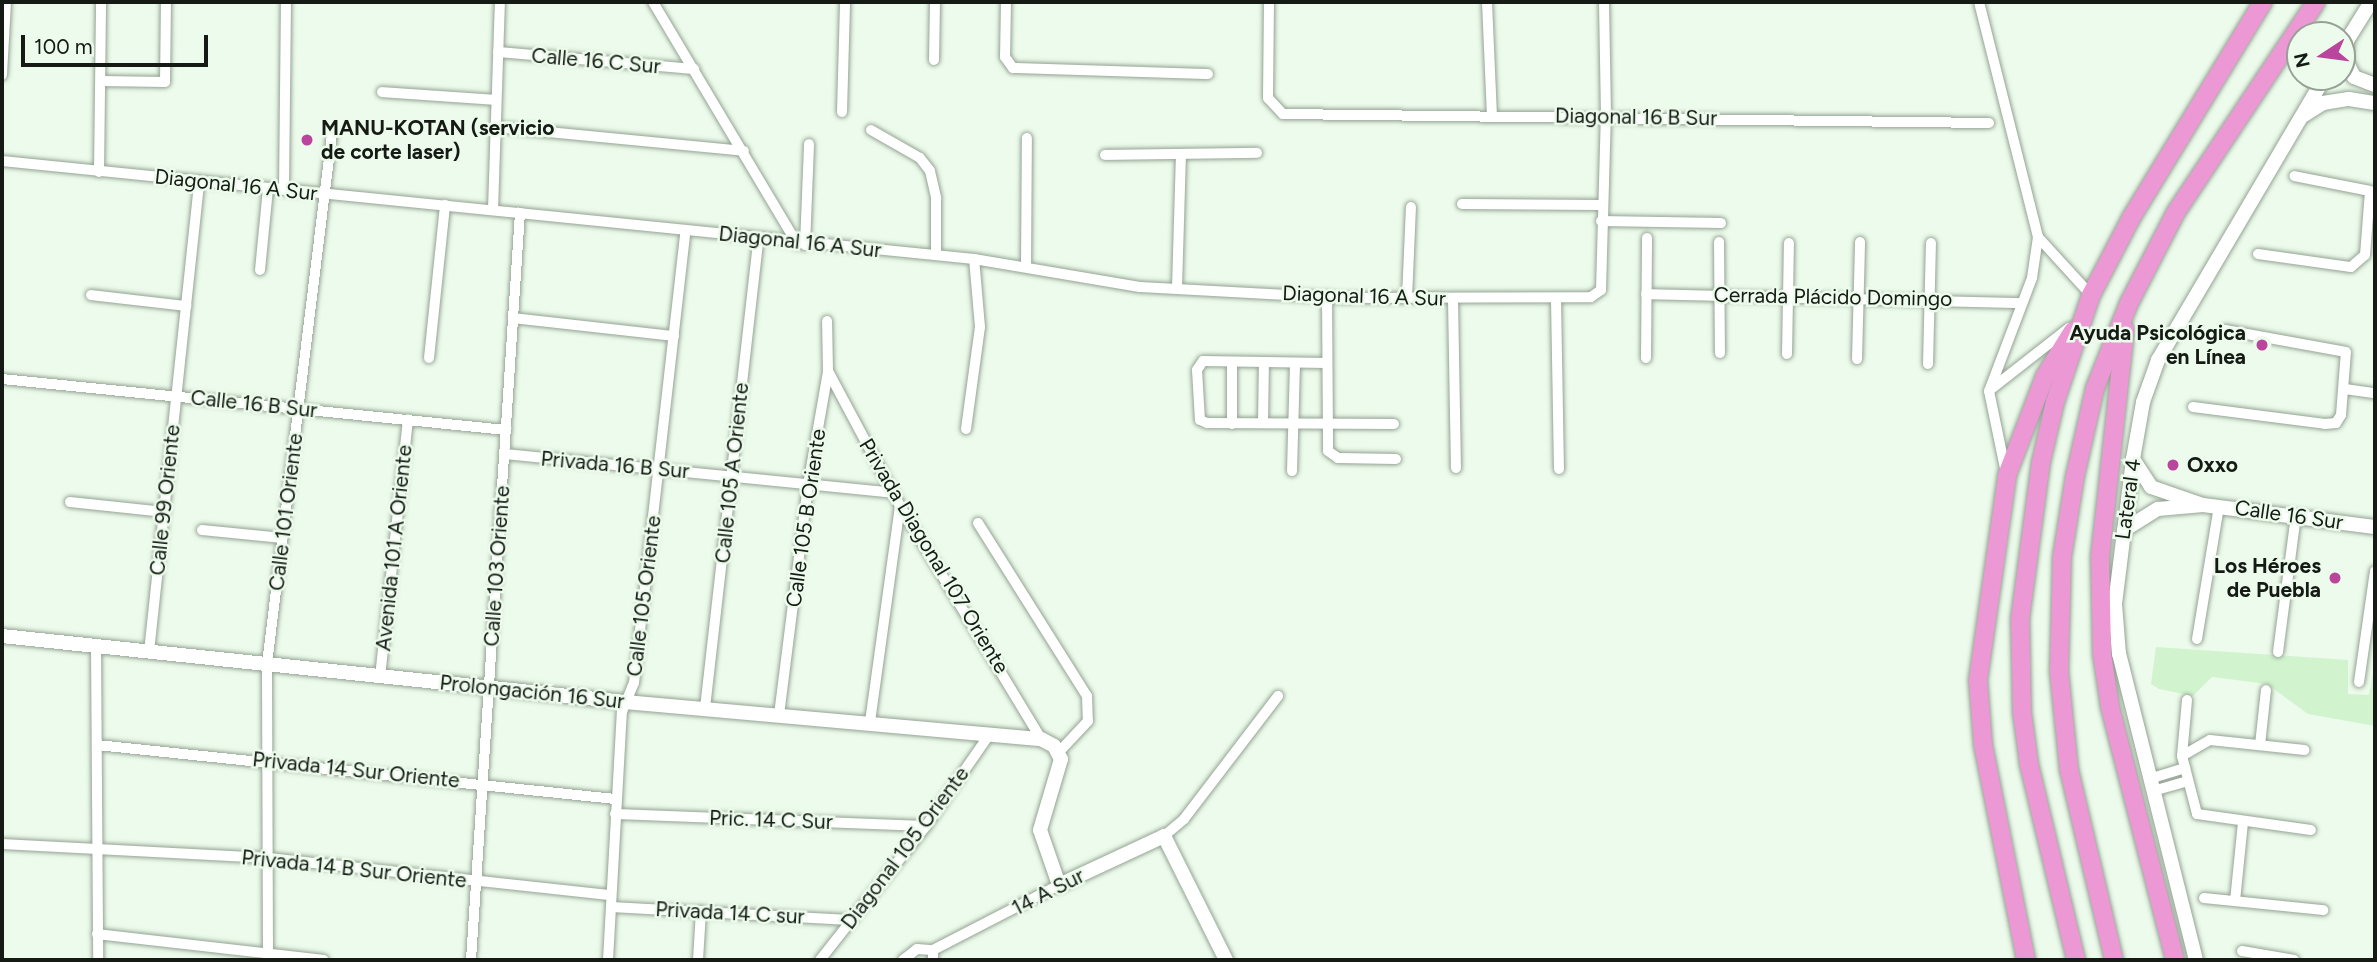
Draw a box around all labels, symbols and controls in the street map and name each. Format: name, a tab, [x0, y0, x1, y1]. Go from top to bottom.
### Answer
scale bar	[24, 21, 212, 65]
north arrow	[2286, 21, 2356, 91]
text: 100 m	[34, 34, 93, 59]
street label: Calle 16 C Sur	[530, 43, 662, 79]
text: N	[2289, 51, 2315, 70]
street label: Diagonal 16 B Sur	[1555, 103, 1717, 131]
place label: MANU-KOTAN (servicio de corte laser)	[321, 115, 554, 165]
marker: MANU-KOTAN (servicio de corte laser)	[299, 132, 315, 148]
street label: Diagonal 16 A Sur	[153, 164, 319, 206]
street label: Diagonal 16 A Sur	[717, 221, 883, 263]
street label: Diagonal 16 A Sur	[1282, 281, 1446, 311]
street label: Cerrada Plácido Domingo	[1713, 282, 1953, 312]
place label: Ayuda Psicológica en Línea	[2069, 320, 2246, 370]
marker: Ayuda Psicológica en Línea	[2252, 335, 2272, 355]
street label: Calle 105 A Oriente	[710, 382, 754, 564]
street label: Calle 16 B Sur	[189, 385, 319, 423]
street label: Calle 99 Oriente	[145, 423, 185, 577]
street label: Calle 105 B Oriente	[781, 427, 831, 609]
street label: Calle 101 Oriente	[264, 432, 308, 592]
street label: Privada Diagonal 107 Oriente	[854, 434, 1014, 678]
street label: Avenida 101 A Oriente	[371, 444, 417, 652]
street label: Privada 16 B Sur	[540, 446, 690, 484]
place label: Oxxo	[2187, 452, 2238, 478]
street label: Lateral 4	[2110, 457, 2146, 541]
marker: Oxxo	[2165, 457, 2181, 473]
street label: Calle 103 Oriente	[479, 485, 515, 647]
street label: Calle 16 Sur	[2233, 495, 2345, 535]
street label: Calle 105 Oriente	[622, 514, 666, 678]
place label: Los Héroes de Puebla	[2214, 553, 2321, 603]
marker: Los Héroes de Puebla	[2327, 570, 2343, 586]
street label: Prolongación 16 Sur	[438, 670, 626, 714]
street label: Privada 14 Sur Oriente	[251, 747, 461, 793]
street label: Diagonal 105 Oriente	[836, 762, 974, 934]
street label: Pric. 14 C Sur	[709, 805, 833, 835]
street label: Privada 14 B Sur Oriente	[240, 845, 468, 893]
street label: 14 A Sur	[1008, 863, 1088, 921]
street label: Privada 14 C sur	[655, 897, 805, 929]

